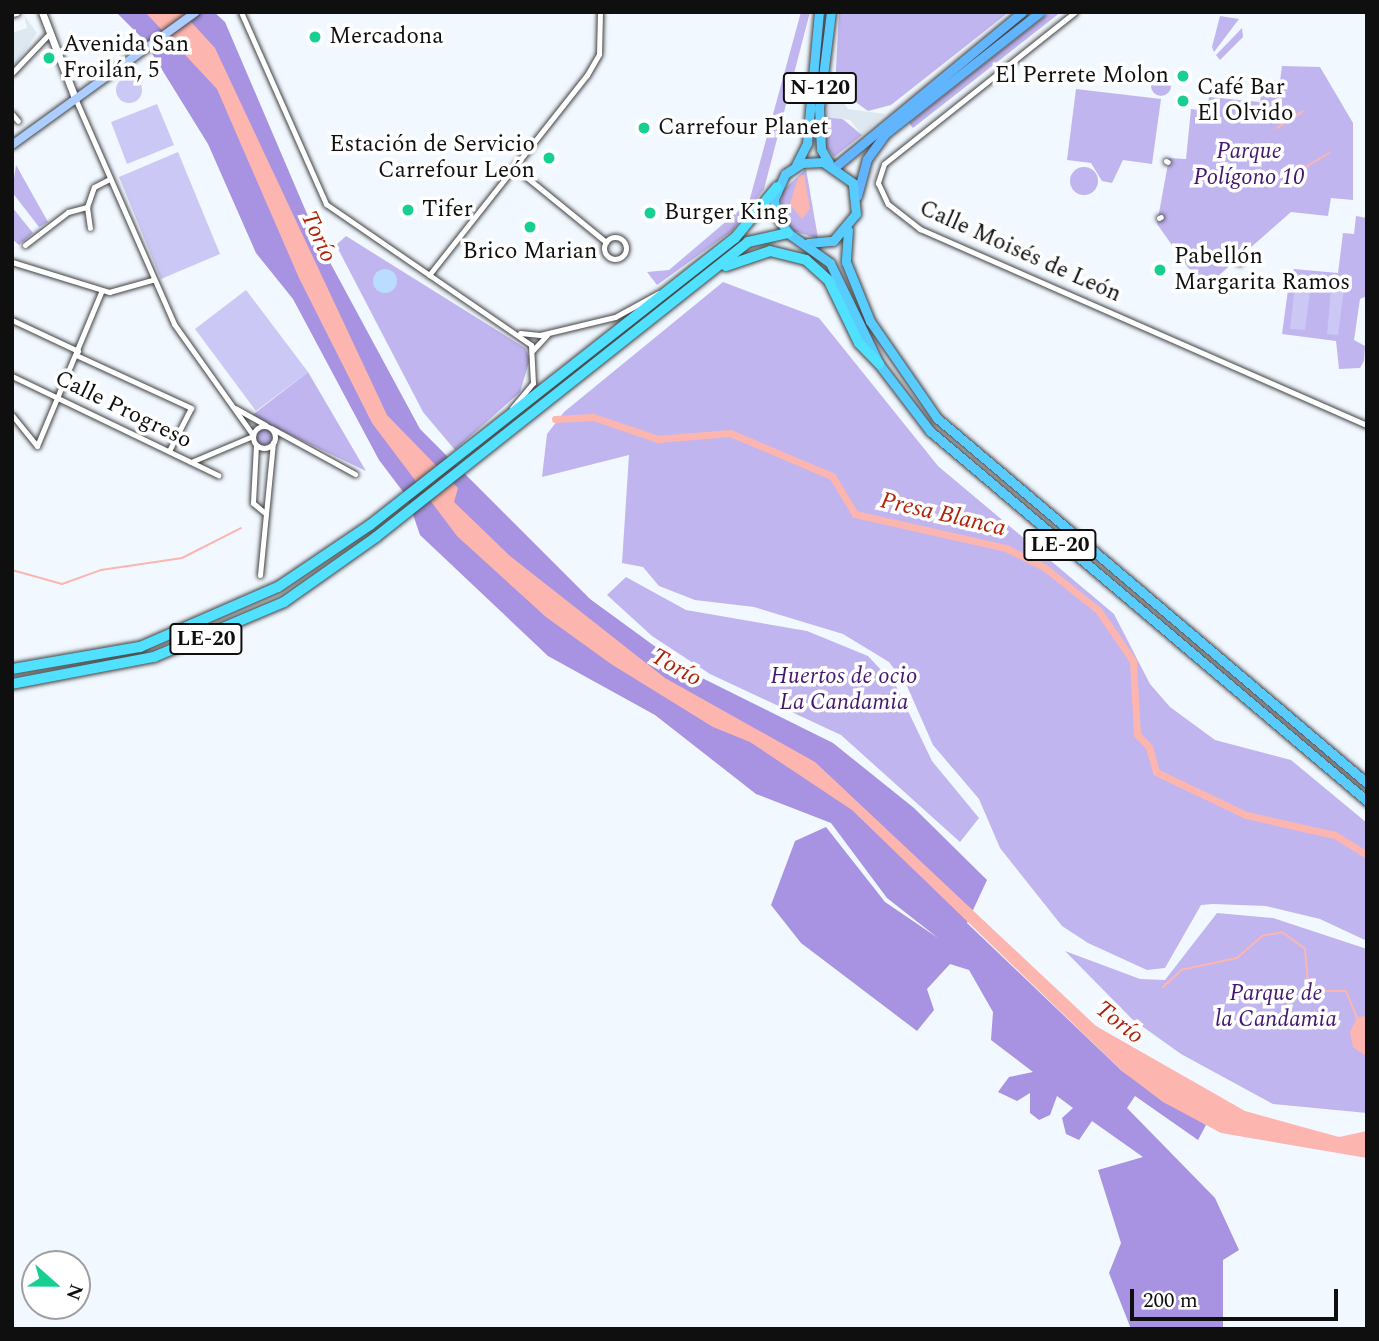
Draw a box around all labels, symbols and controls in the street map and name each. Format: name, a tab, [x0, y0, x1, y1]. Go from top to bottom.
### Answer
place label: Mercadona	[329, 23, 443, 51]
marker: Mercadona	[307, 29, 323, 45]
place label: Avenida San Froilán, 5	[63, 31, 189, 85]
marker: Avenida San Froilán, 5	[41, 50, 57, 66]
place label: El Perrete Molon	[995, 62, 1169, 90]
marker: El Perrete Molon	[1175, 68, 1191, 84]
road number: N-120	[782, 70, 858, 106]
place label: Café Bar El Olvido	[1197, 74, 1293, 128]
marker: Café Bar El Olvido	[1175, 93, 1191, 109]
place label: Carrefour Planet	[658, 114, 829, 142]
marker: Carrefour Planet	[636, 120, 652, 136]
place label: Estación de Servicio Carrefour León	[330, 131, 535, 185]
park label: Parque Polígono 10	[1193, 138, 1305, 192]
marker: Estación de Servicio Carrefour León	[541, 150, 557, 166]
street label: Calle Moisés de León	[915, 195, 1125, 309]
place label: Tifer	[422, 196, 473, 224]
place label: Burger King	[664, 199, 789, 227]
marker: Tifer	[400, 202, 416, 218]
marker: Burger King	[642, 205, 658, 221]
water label: Torío	[294, 207, 342, 267]
marker: Brico Marian	[522, 219, 538, 235]
place label: Brico Marian	[463, 238, 597, 266]
place label: Pabellón Margarita Ramos	[1174, 243, 1350, 297]
marker: Pabellón Margarita Ramos	[1152, 262, 1168, 278]
street label: Calle Progreso	[50, 365, 196, 455]
water label: Presa Blanca	[877, 487, 1009, 543]
road number: LE-20	[1023, 528, 1097, 562]
road number: LE-20	[169, 622, 243, 656]
water label: Torío	[646, 642, 706, 694]
park label: Huertos de ocio La Candamia	[770, 663, 918, 717]
park label: Parque de la Candamia	[1215, 980, 1337, 1034]
water label: Torío	[1089, 995, 1149, 1051]
north arrow	[21, 1250, 91, 1320]
scale bar	[1134, 1274, 1342, 1318]
text: N	[58, 1280, 91, 1304]
text: 200 m	[1143, 1285, 1198, 1317]

